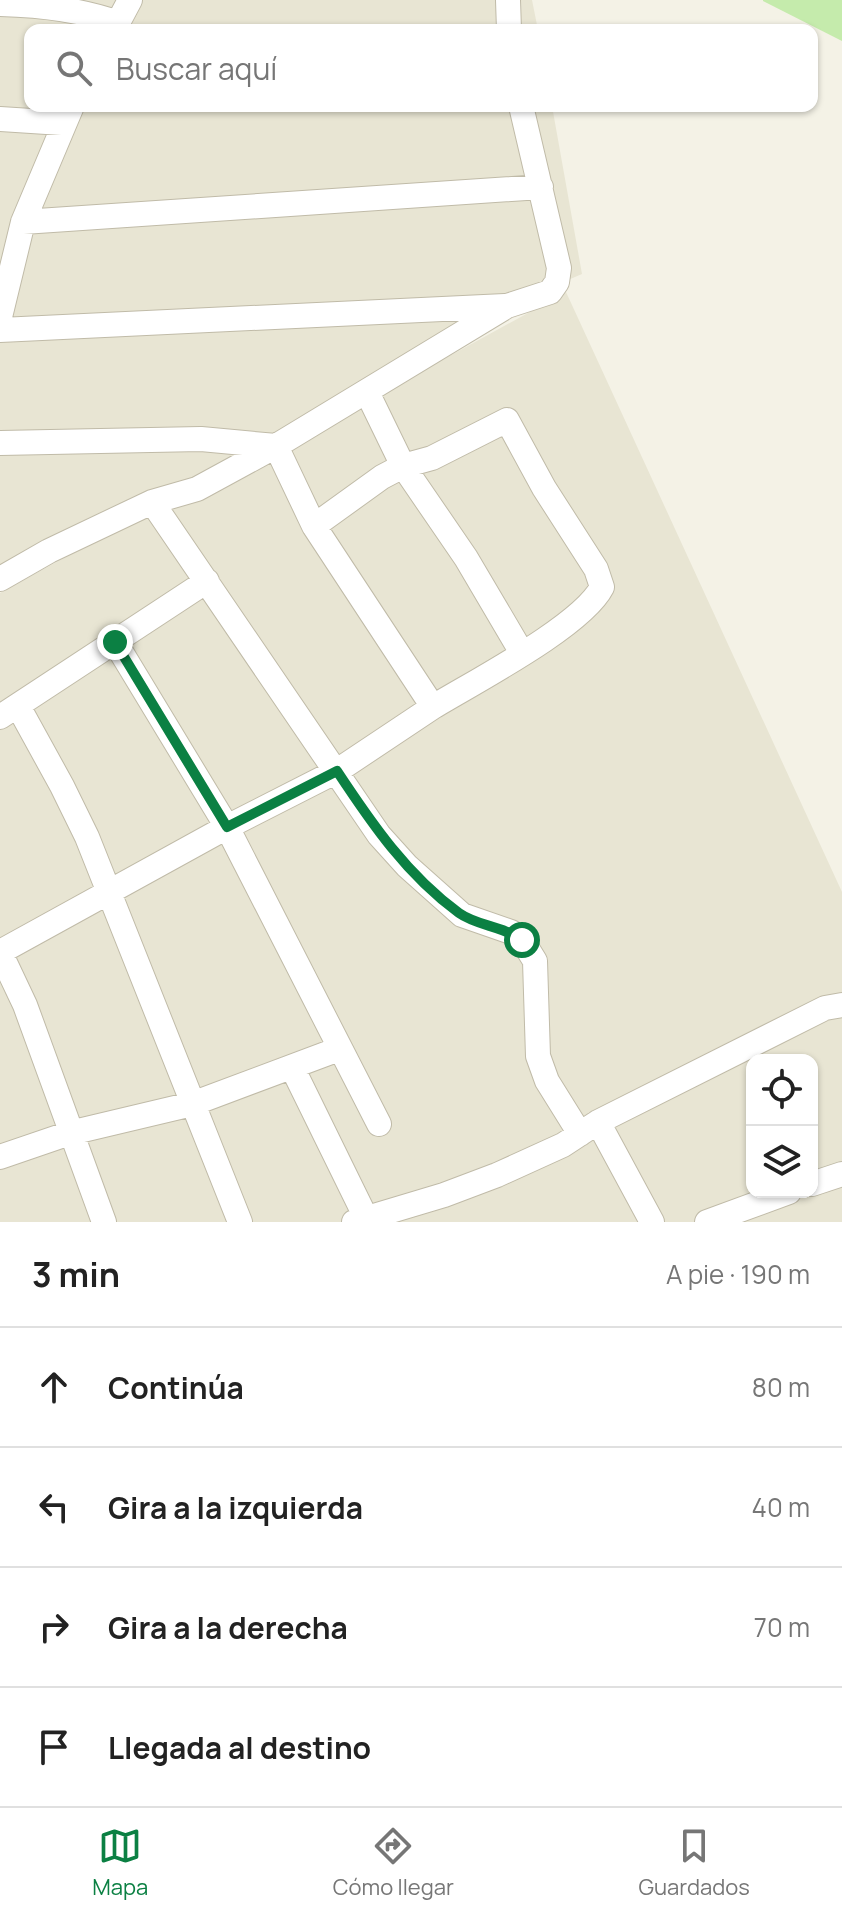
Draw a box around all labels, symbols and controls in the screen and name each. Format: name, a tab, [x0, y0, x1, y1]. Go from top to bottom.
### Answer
search box	[24, 24, 818, 112]
icon: search	[52, 46, 96, 90]
text: Buscar aquí	[116, 48, 277, 89]
route end	[97, 624, 133, 660]
route start	[504, 922, 540, 958]
map controls	[746, 1054, 818, 1198]
button: locate	[746, 1054, 818, 1126]
button: layers	[746, 1126, 818, 1198]
text: 3 min	[32, 1251, 120, 1297]
text: A pie · 190 m	[666, 1256, 810, 1292]
icon: ahead	[32, 1365, 76, 1409]
text: Continúa	[108, 1367, 244, 1408]
text: 80 m	[752, 1369, 810, 1405]
icon: left	[32, 1485, 76, 1529]
text: Gira a la izquierda	[108, 1487, 363, 1528]
text: 40 m	[752, 1489, 810, 1525]
icon: right	[32, 1605, 76, 1649]
text: Gira a la derecha	[108, 1607, 348, 1648]
text: 70 m	[754, 1609, 810, 1645]
icon: arrive	[32, 1725, 76, 1769]
text: Llegada al destino	[108, 1727, 371, 1768]
tab: Mapa	[92, 1824, 148, 1902]
tab: Cómo llegar	[333, 1824, 454, 1902]
tab: Guardados	[638, 1824, 750, 1902]

